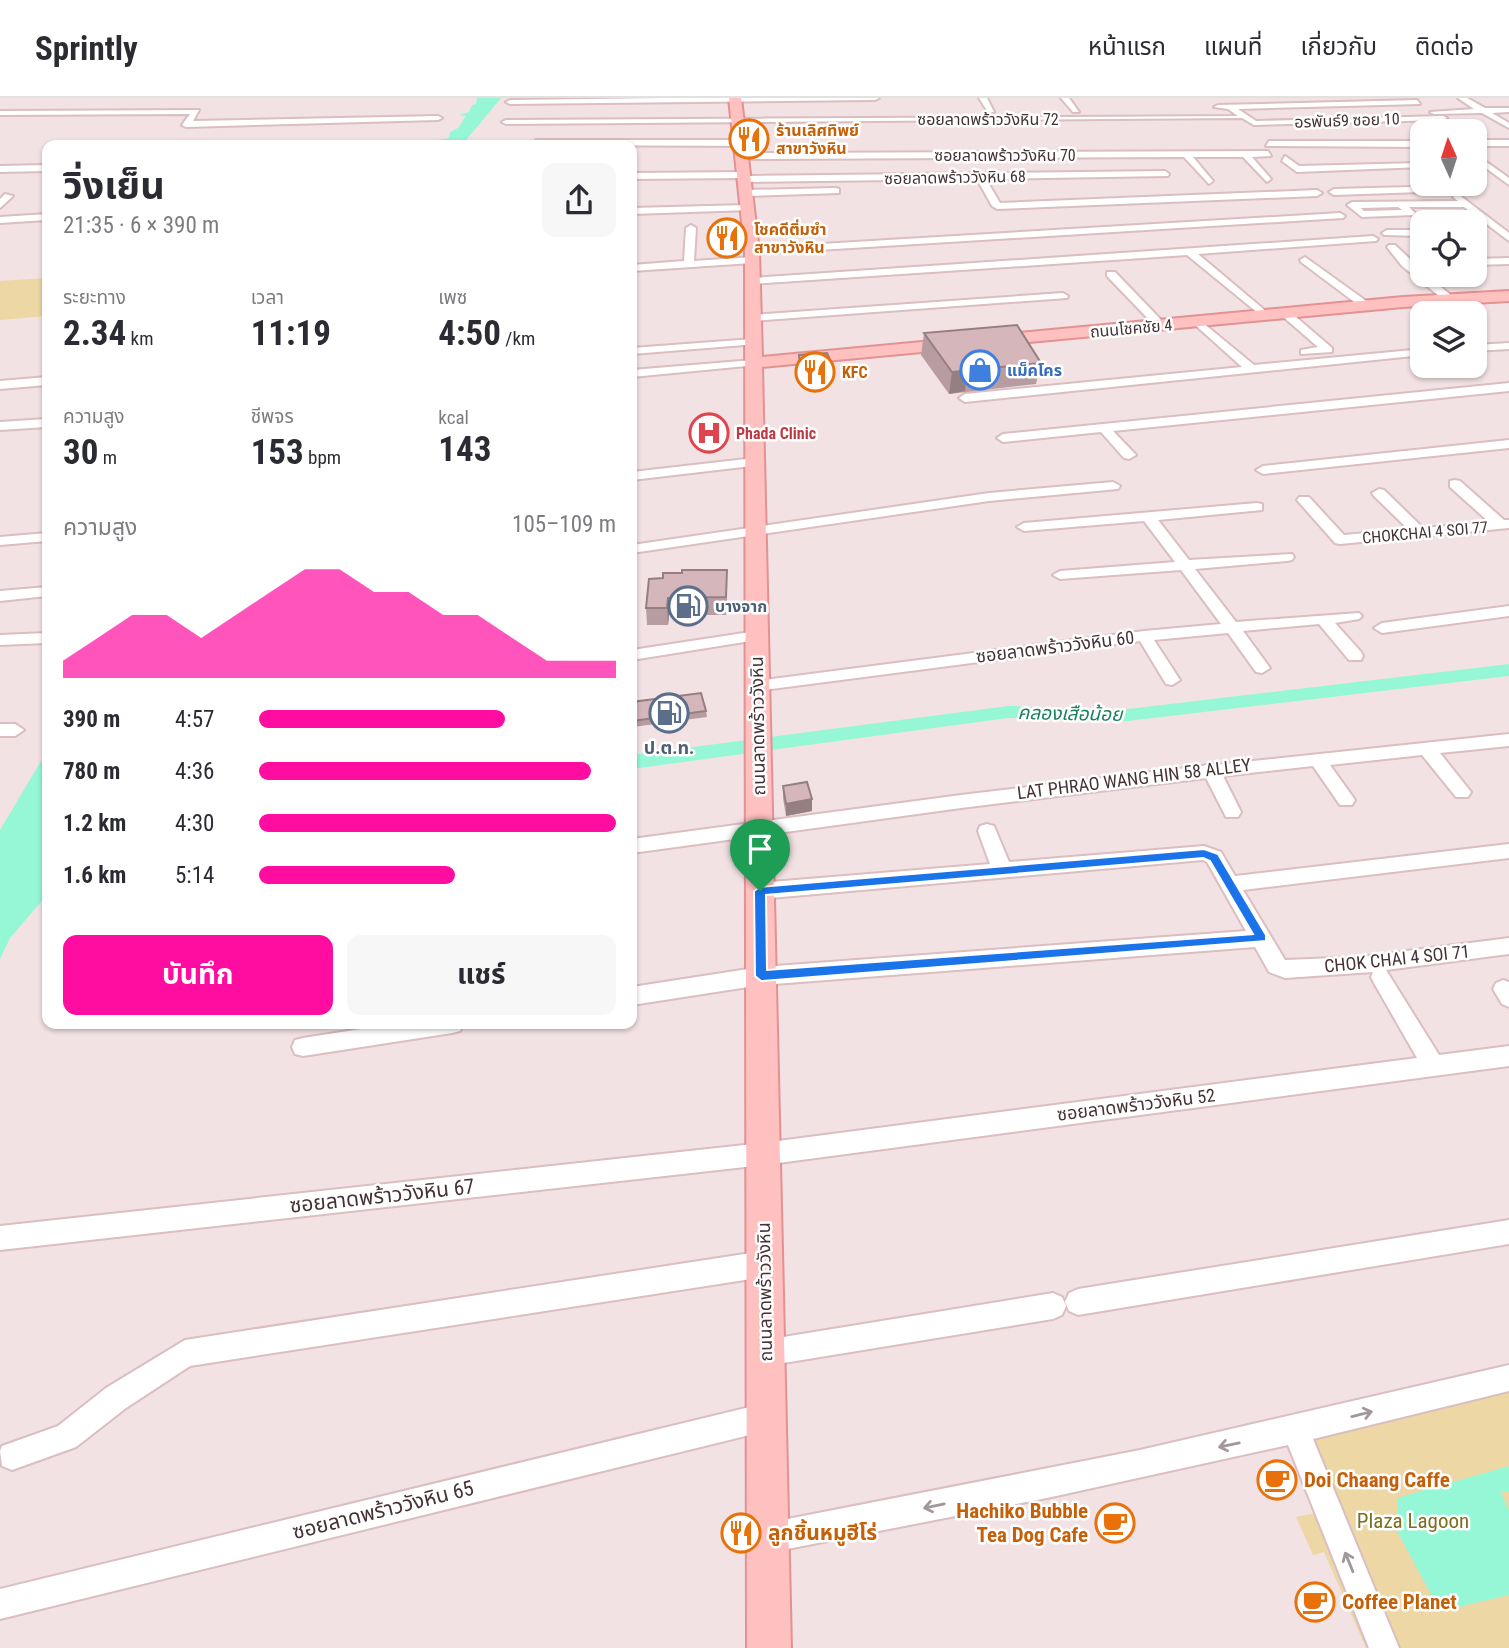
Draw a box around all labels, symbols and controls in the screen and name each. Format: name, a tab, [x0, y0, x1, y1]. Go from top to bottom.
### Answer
text: Sprintly	[35, 29, 138, 68]
text: หน้าแรก	[1088, 33, 1166, 61]
text: แผนที่	[1204, 33, 1262, 61]
text: เกี่ยวกับ	[1300, 33, 1377, 61]
text: ติดต่อ	[1415, 33, 1474, 61]
street label: อรพันธ์9 ซอย 10	[1294, 109, 1400, 132]
street label: ซอยลาดพร้าววังหิน 72	[917, 110, 1059, 129]
restaurant icon: ร้านเลิศทิพย์ สาขาวังหิน	[728, 118, 770, 160]
north arrow	[1410, 119, 1488, 196]
map controls	[1410, 119, 1487, 378]
place label: ร้านเลิศทิพย์ สาขาวังหิน	[776, 121, 859, 158]
street label: ซอยลาดพร้าววังหิน 70	[934, 146, 1076, 165]
button: share	[542, 163, 616, 237]
text: วิ่งเย็น	[63, 164, 165, 208]
street label: ซอยลาดพร้าววังหิน 68	[884, 167, 1026, 188]
button: locate	[1410, 210, 1487, 287]
text: 21:35 · 6 × 390 m	[63, 212, 219, 239]
restaurant icon: โชคดีติ่มซำ สาขาวังหิน	[706, 217, 748, 259]
place label: โชคดีติ่มซำ สาขาวังหิน	[754, 219, 827, 257]
text: ระยะทาง	[63, 286, 126, 309]
text: เวลา	[251, 286, 284, 309]
text: เพซ	[438, 286, 467, 309]
button: layers	[1410, 301, 1487, 378]
text: 2.34	[63, 313, 126, 354]
text: 11:19	[251, 313, 331, 354]
text: 4:50	[438, 313, 501, 354]
street label: ถนนโชคชัย 4	[1089, 315, 1173, 342]
text: km	[126, 327, 153, 350]
text: /km	[501, 327, 535, 350]
shop icon: แม็คโคร	[959, 349, 1001, 391]
restaurant icon: KFC	[794, 351, 836, 393]
place label: แม็คโคร	[1007, 361, 1062, 380]
place label: KFC	[842, 363, 868, 382]
text: ความสูง	[63, 405, 124, 428]
text: ชีพจร	[251, 405, 294, 428]
text: kcal	[438, 406, 469, 429]
hospital icon: Phada Clinic	[688, 412, 730, 454]
place label: Phada Clinic	[736, 424, 816, 443]
text: 143	[438, 429, 491, 470]
text: 30	[63, 432, 98, 473]
text: 153	[251, 432, 304, 473]
text: m	[98, 446, 117, 469]
text: bpm	[304, 446, 341, 469]
text: 105–109 m	[512, 511, 616, 538]
text: ความสูง	[63, 514, 137, 541]
street label: CHOKCHAI 4 SOI 77	[1361, 518, 1489, 547]
fuel station icon: บางจาก	[667, 585, 709, 627]
place label: บางจาก	[715, 597, 767, 616]
street label: ซอยลาดพร้าววังหิน 60	[975, 626, 1135, 667]
street label: ถนนลาดพร้าววังหิน	[746, 656, 769, 796]
fuel station icon: ป.ต.ท.	[648, 692, 690, 734]
water label: คลองเสือน้อย	[1017, 701, 1124, 726]
text: 390 m	[63, 706, 120, 733]
text: 4:57	[175, 706, 214, 733]
place label: ป.ต.ท.	[644, 737, 694, 758]
street label: LAT PHRAO WANG HIN 58 ALLEY	[1016, 754, 1253, 803]
text: 780 m	[63, 758, 120, 785]
text: 4:36	[175, 758, 214, 785]
text: 1.2 km	[63, 810, 126, 837]
text: 4:30	[175, 810, 214, 837]
pin	[730, 819, 790, 891]
icon: arrive	[741, 830, 779, 868]
text: 1.6 km	[63, 862, 126, 889]
text: 5:14	[175, 862, 214, 889]
button: บันทึก	[63, 935, 333, 1015]
button: แชร์	[347, 935, 616, 1015]
street label: CHOK CHAI 4 SOI 71	[1323, 940, 1471, 977]
street label: ซอยลาดพร้าววังหิน 52	[1056, 1084, 1216, 1125]
street label: ซอยลาดพร้าววังหิน 67	[288, 1174, 476, 1218]
street label: ถนนลาดพร้าววังหิน	[753, 1222, 776, 1362]
one-way arrow	[1350, 1407, 1373, 1420]
one-way arrow	[1218, 1438, 1241, 1452]
cafe icon: Doi Chaang Caffe	[1256, 1459, 1298, 1501]
place label: Doi Chaang Caffe	[1304, 1468, 1450, 1492]
street label: ซอยลาดพร้าววังหิน 65	[290, 1476, 476, 1544]
one-way arrow	[923, 1499, 946, 1513]
place label: Hachiko Bubble Tea Dog Cafe	[956, 1499, 1088, 1547]
cafe icon: Hachiko Bubble Tea Dog Cafe	[1094, 1502, 1136, 1544]
park label: Plaza Lagoon	[1357, 1509, 1469, 1533]
restaurant icon: ลูกชิ้นหมูฮีโร่	[720, 1512, 762, 1554]
place label: ลูกชิ้นหมูฮีโร่	[768, 1519, 877, 1546]
one-way arrow	[1342, 1552, 1355, 1573]
cafe icon: Coffee Planet	[1294, 1581, 1336, 1623]
place label: Coffee Planet	[1342, 1590, 1457, 1614]

